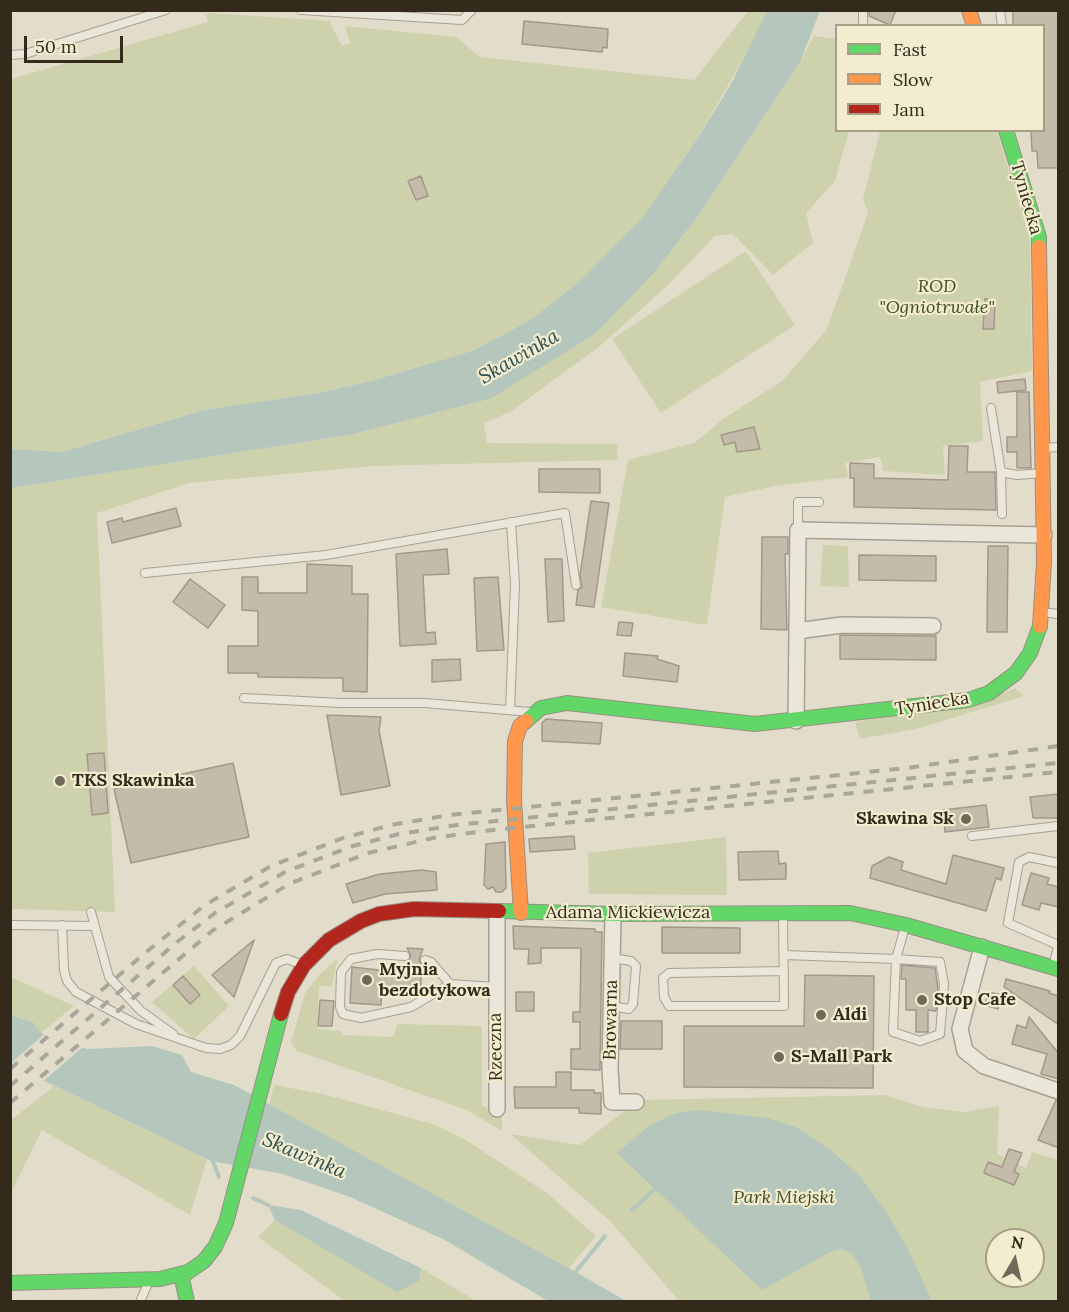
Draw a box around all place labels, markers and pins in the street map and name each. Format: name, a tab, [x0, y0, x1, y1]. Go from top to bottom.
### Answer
place label: TKS Skawinka	[72, 770, 195, 792]
marker: TKS Skawinka	[53, 774, 67, 788]
place label: Skawina Sk	[856, 808, 954, 830]
marker: Skawina Sk	[959, 812, 973, 826]
place label: Myjnia bezdotykowa	[379, 959, 491, 1002]
marker: Myjnia bezdotykowa	[360, 973, 374, 987]
place label: Stop Cafe	[934, 989, 1016, 1011]
marker: Stop Cafe	[915, 993, 929, 1007]
place label: Aldi	[833, 1004, 867, 1026]
marker: Aldi	[814, 1008, 828, 1022]
place label: S-Mall Park	[791, 1046, 893, 1068]
marker: S-Mall Park	[772, 1050, 786, 1064]

